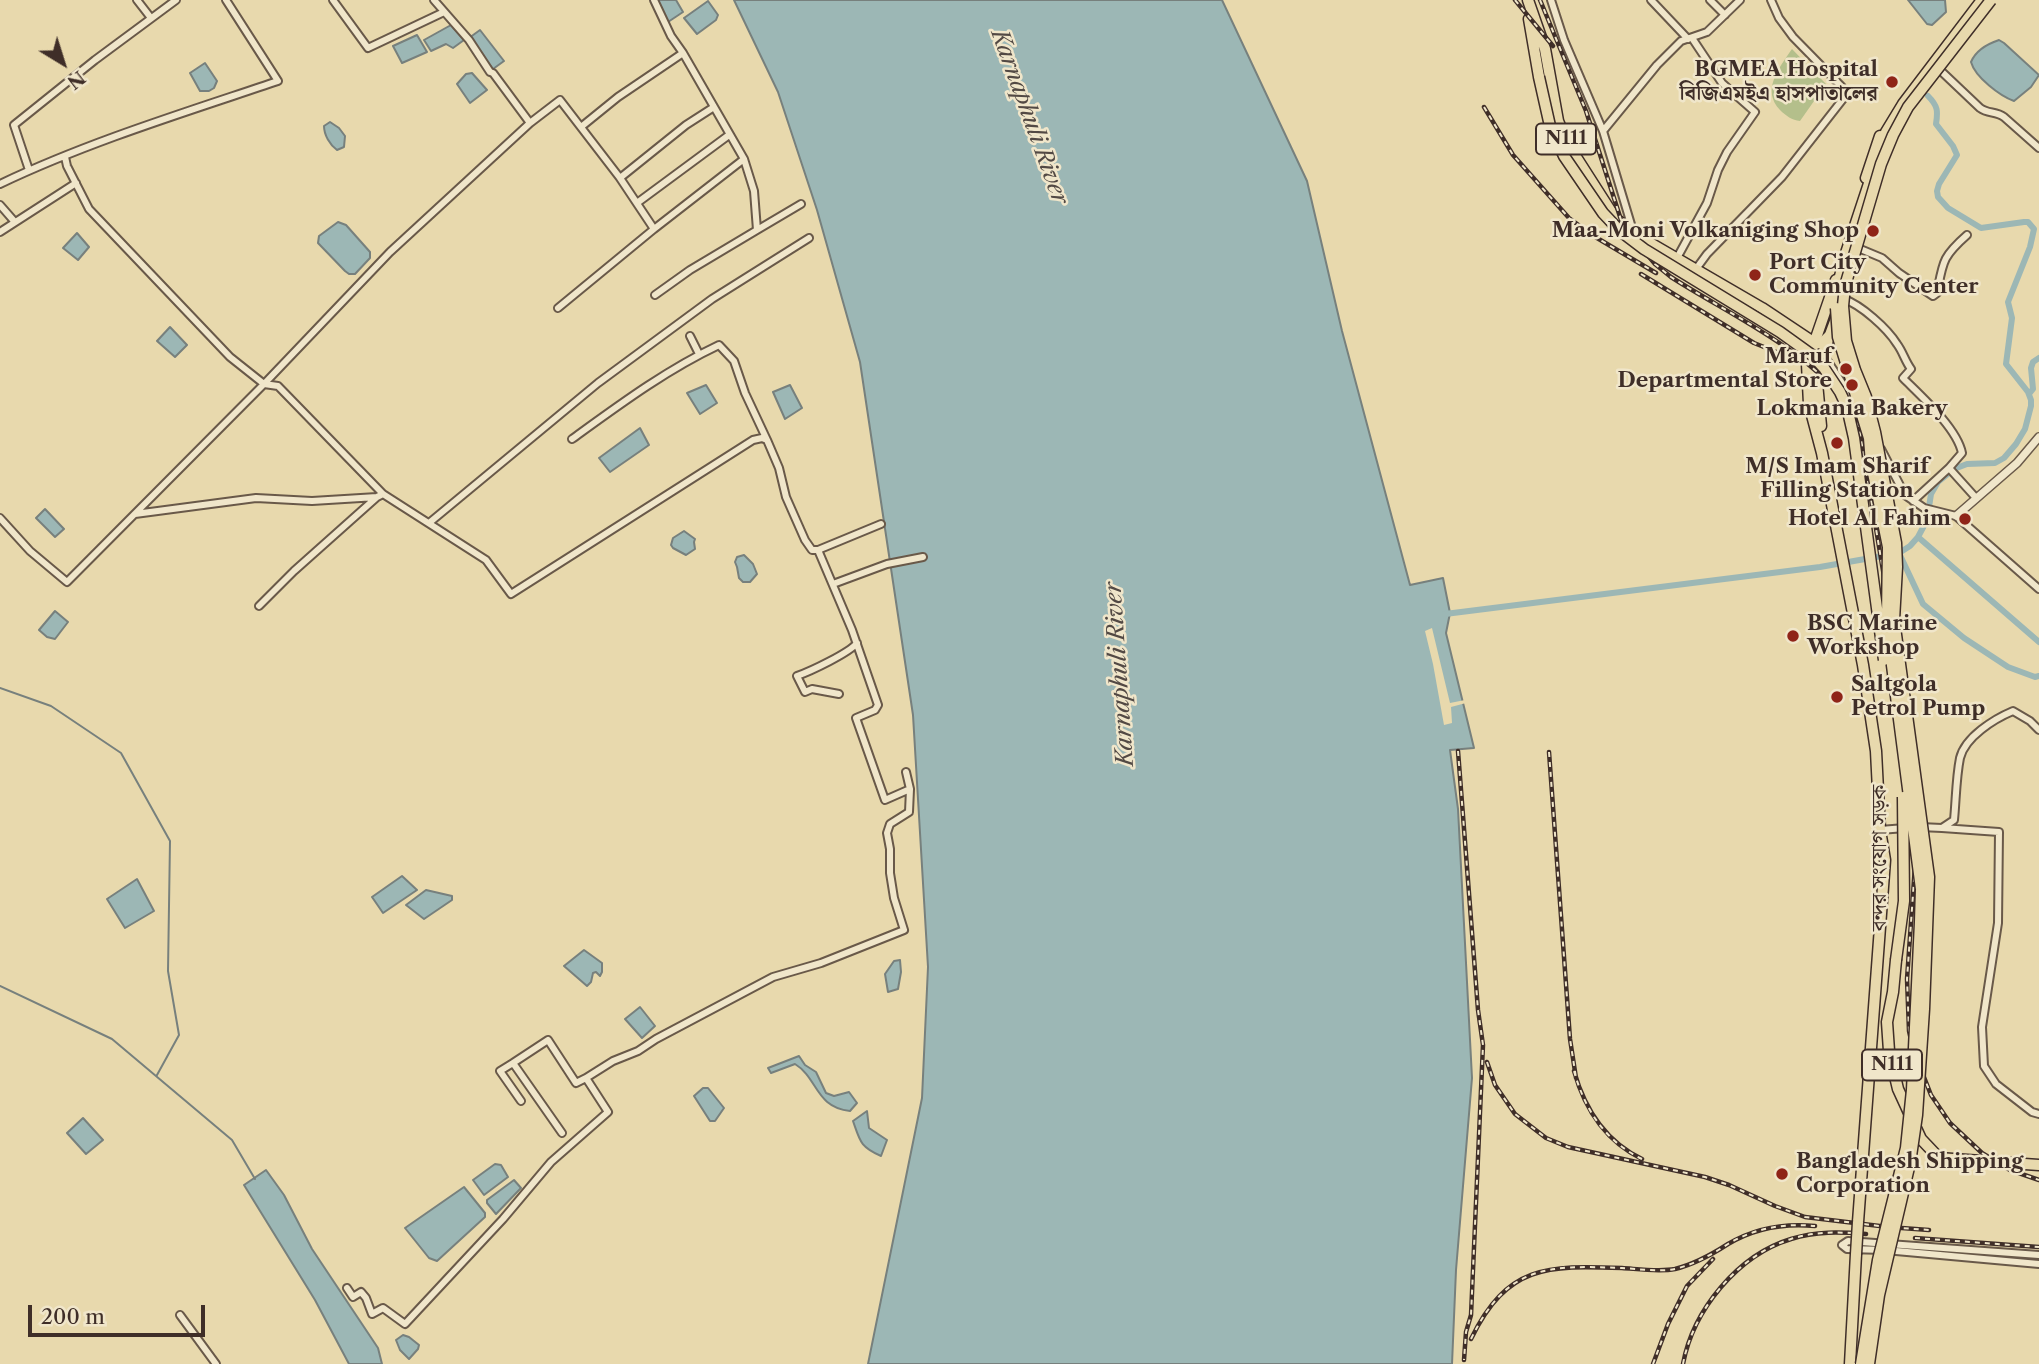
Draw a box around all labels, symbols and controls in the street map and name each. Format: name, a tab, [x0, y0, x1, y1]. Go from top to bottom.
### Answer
water label: Karnaphuli River	[984, 25, 1074, 209]
north arrow	[28, 28, 98, 98]
place label: BGMEA Hospital বিজিএমইএ হাসপাতালের	[1679, 57, 1878, 107]
text: N	[63, 66, 90, 94]
marker: BGMEA Hospital বিজিএমইএ হাসপাতালের	[1884, 74, 1900, 90]
road number: N111	[1536, 124, 1596, 154]
place label: Maa-Moni Volkaniging Shop	[1552, 218, 1859, 244]
marker: Maa-Moni Volkaniging Shop	[1865, 223, 1881, 239]
place label: Port City Community Center	[1769, 250, 1978, 300]
marker: Port City Community Center	[1747, 267, 1763, 283]
place label: Maruf Departmental Store	[1617, 344, 1832, 394]
marker: Maruf Departmental Store	[1838, 361, 1854, 377]
marker: Lokmania Bakery	[1844, 377, 1860, 393]
place label: Lokmania Bakery	[1757, 396, 1947, 422]
marker: M/S Imam Sharif Filling Station	[1829, 435, 1845, 451]
place label: M/S Imam Sharif Filling Station	[1745, 454, 1929, 504]
place label: Hotel Al Fahim	[1788, 506, 1951, 532]
marker: Hotel Al Fahim	[1957, 511, 1973, 527]
water label: Karnaphuli River	[1100, 581, 1140, 767]
place label: BSC Marine Workshop	[1807, 611, 1937, 661]
marker: BSC Marine Workshop	[1785, 628, 1801, 644]
place label: Saltgola Petrol Pump	[1851, 672, 1985, 722]
marker: Saltgola Petrol Pump	[1829, 689, 1845, 705]
street label: বন্দর সংযোগ সড়ক	[1867, 785, 1893, 931]
road number: N111	[1862, 1050, 1922, 1080]
place label: Bangladesh Shipping Corporation	[1796, 1149, 2023, 1199]
marker: Bangladesh Shipping Corporation	[1774, 1166, 1790, 1182]
scale bar	[32, 1290, 208, 1334]
text: 200 m	[41, 1304, 105, 1329]

